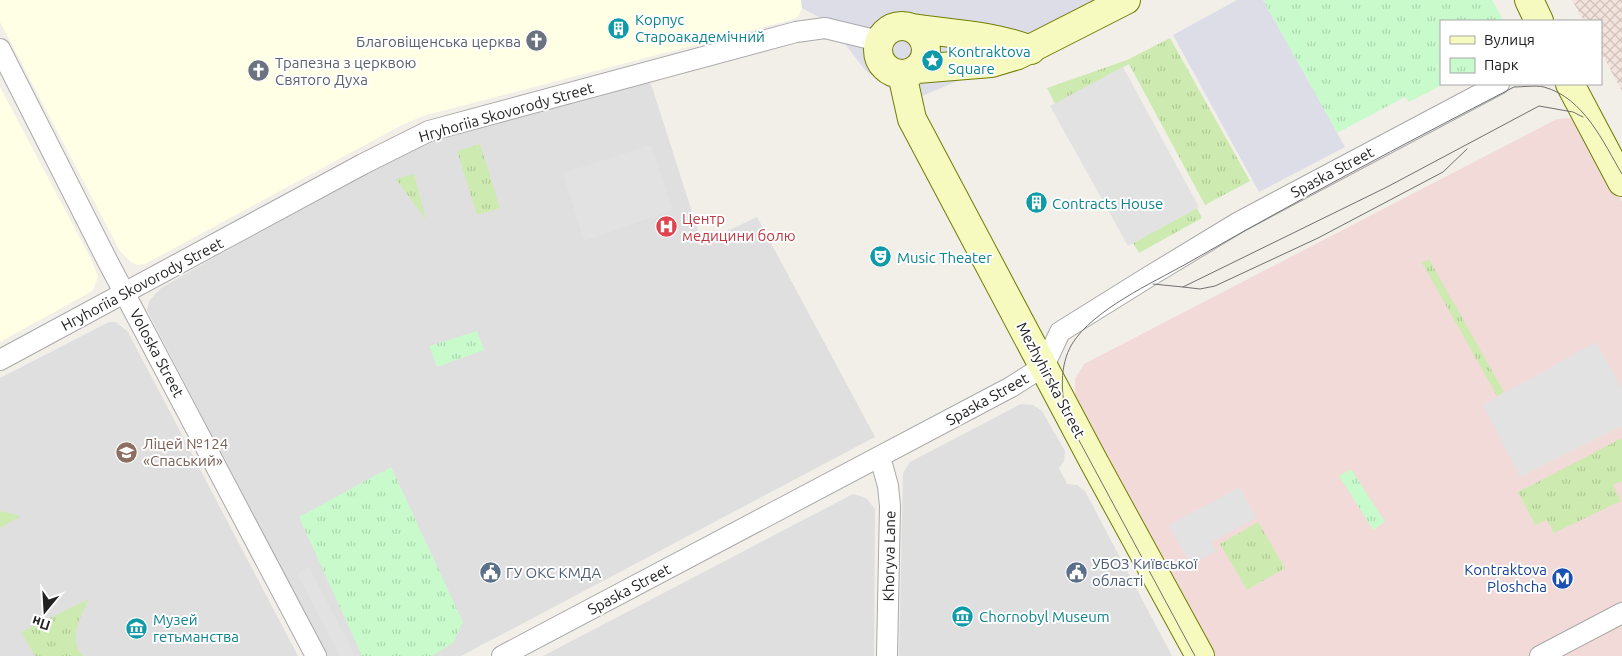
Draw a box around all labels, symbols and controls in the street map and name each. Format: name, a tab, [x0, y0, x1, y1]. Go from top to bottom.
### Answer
place label: Корпус Староакадемічний	[635, 11, 765, 45]
building icon: Корпус Староакадемічний	[607, 16, 631, 40]
legend	[1440, 20, 1602, 85]
church icon: Благовіщенська церква	[525, 29, 549, 53]
text: Вулиця	[1484, 31, 1535, 48]
place label: Благовіщенська церква	[356, 33, 521, 50]
place label: Kontraktova Square	[948, 43, 1031, 77]
place icon: Kontraktova Square	[920, 48, 944, 72]
place label: Трапезна з церквою Святого Духа	[275, 54, 417, 88]
text: Парк	[1484, 56, 1519, 73]
church icon: Трапезна з церквою Святого Духа	[247, 59, 271, 83]
street label: Hryhoriia Skovorody Street	[417, 79, 595, 145]
street label: Spaska Street	[1288, 143, 1376, 201]
building icon: Contracts House	[1024, 191, 1048, 215]
place label: Contracts House	[1052, 195, 1163, 212]
place label: Центр медицини болю	[682, 210, 796, 244]
hospital icon: Центр медицини болю	[654, 215, 678, 239]
street label: Hryhoriia Skovorody Street	[58, 234, 226, 334]
theatre icon: Music Theater	[869, 245, 893, 269]
place label: Music Theater	[897, 249, 992, 266]
street label: Voloska Street	[127, 306, 187, 400]
street label: Mezhyhirska Street	[1013, 319, 1089, 441]
street label: Spaska Street	[943, 369, 1031, 429]
place label: Ліцей №124 «Спаський»	[143, 435, 228, 469]
school or university icon: Ліцей №124 «Спаський»	[115, 440, 139, 464]
street label: Khoryva Lane	[880, 511, 898, 601]
place label: УБОЗ Київської області	[1092, 555, 1198, 589]
public building icon: ГУ ОКС КМДА	[478, 560, 502, 584]
street label: Spaska Street	[585, 560, 673, 618]
public building icon: УБОЗ Київської області	[1064, 560, 1088, 584]
place label: Kontraktova Ploshcha	[1464, 561, 1547, 595]
place label: ГУ ОКС КМДА	[506, 564, 602, 581]
metro station icon: Kontraktova Ploshcha	[1551, 566, 1575, 590]
north arrow	[20, 586, 70, 636]
museum icon: Chornobyl Museum	[951, 604, 975, 628]
place label: Chornobyl Museum	[979, 608, 1110, 625]
place label: Музей гетьманства	[153, 611, 239, 645]
text: Пн	[30, 613, 52, 634]
museum icon: Музей гетьманства	[125, 616, 149, 640]

